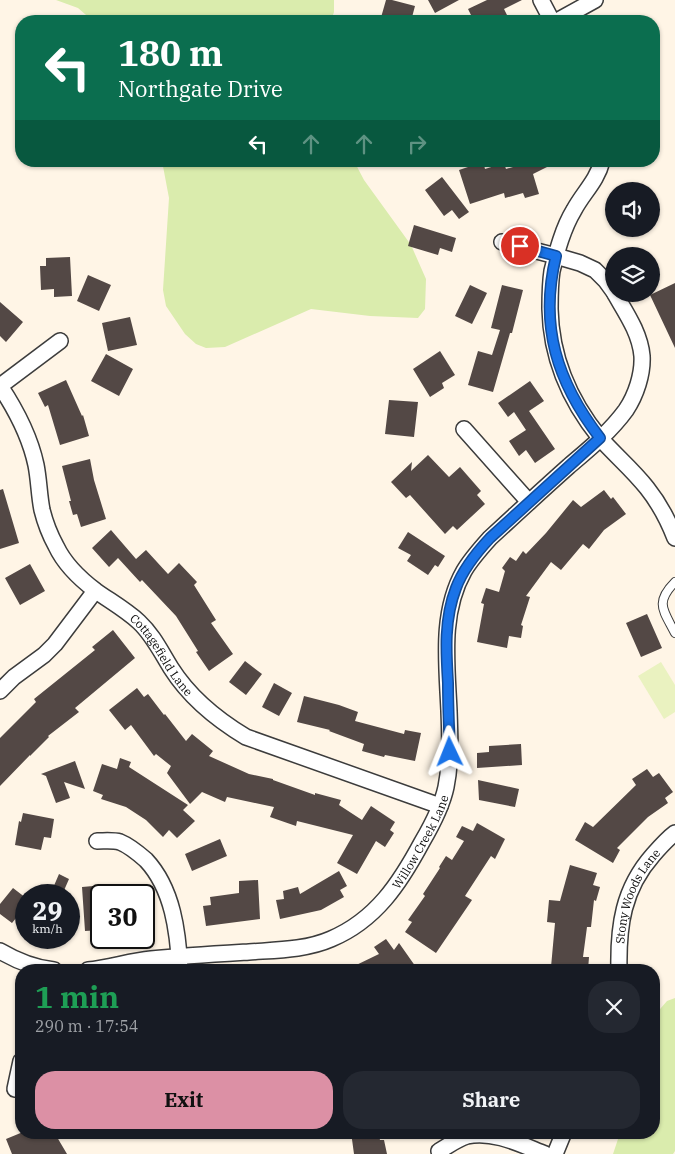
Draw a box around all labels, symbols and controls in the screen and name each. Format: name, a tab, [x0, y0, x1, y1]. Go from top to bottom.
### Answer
text: 180 m	[118, 30, 223, 76]
icon: left	[35, 35, 100, 100]
text: Northgate Drive	[118, 74, 283, 103]
icon: left	[244, 130, 272, 158]
icon: ahead	[297, 130, 325, 158]
icon: ahead	[350, 130, 378, 158]
icon: right	[403, 130, 431, 158]
map controls	[605, 182, 660, 302]
button: sound	[605, 182, 660, 237]
pin	[499, 225, 541, 267]
icon: arrive	[506, 232, 534, 260]
button: layers	[605, 247, 660, 302]
street label: Cottagefield Lane	[127, 610, 196, 699]
position arrow	[423, 725, 475, 777]
street label: Willow Creek Lane	[388, 793, 451, 891]
street label: Stony Woods Lane	[612, 845, 663, 944]
speed limit sign: 30	[90, 884, 155, 949]
text: 29	[32, 894, 63, 927]
text: km/h	[32, 921, 63, 936]
text: 1 min	[35, 977, 119, 1016]
button: close	[588, 981, 640, 1033]
text: 290 m · 17:54	[35, 1016, 138, 1036]
button: Exit	[35, 1071, 333, 1129]
button: Share	[343, 1071, 640, 1129]

